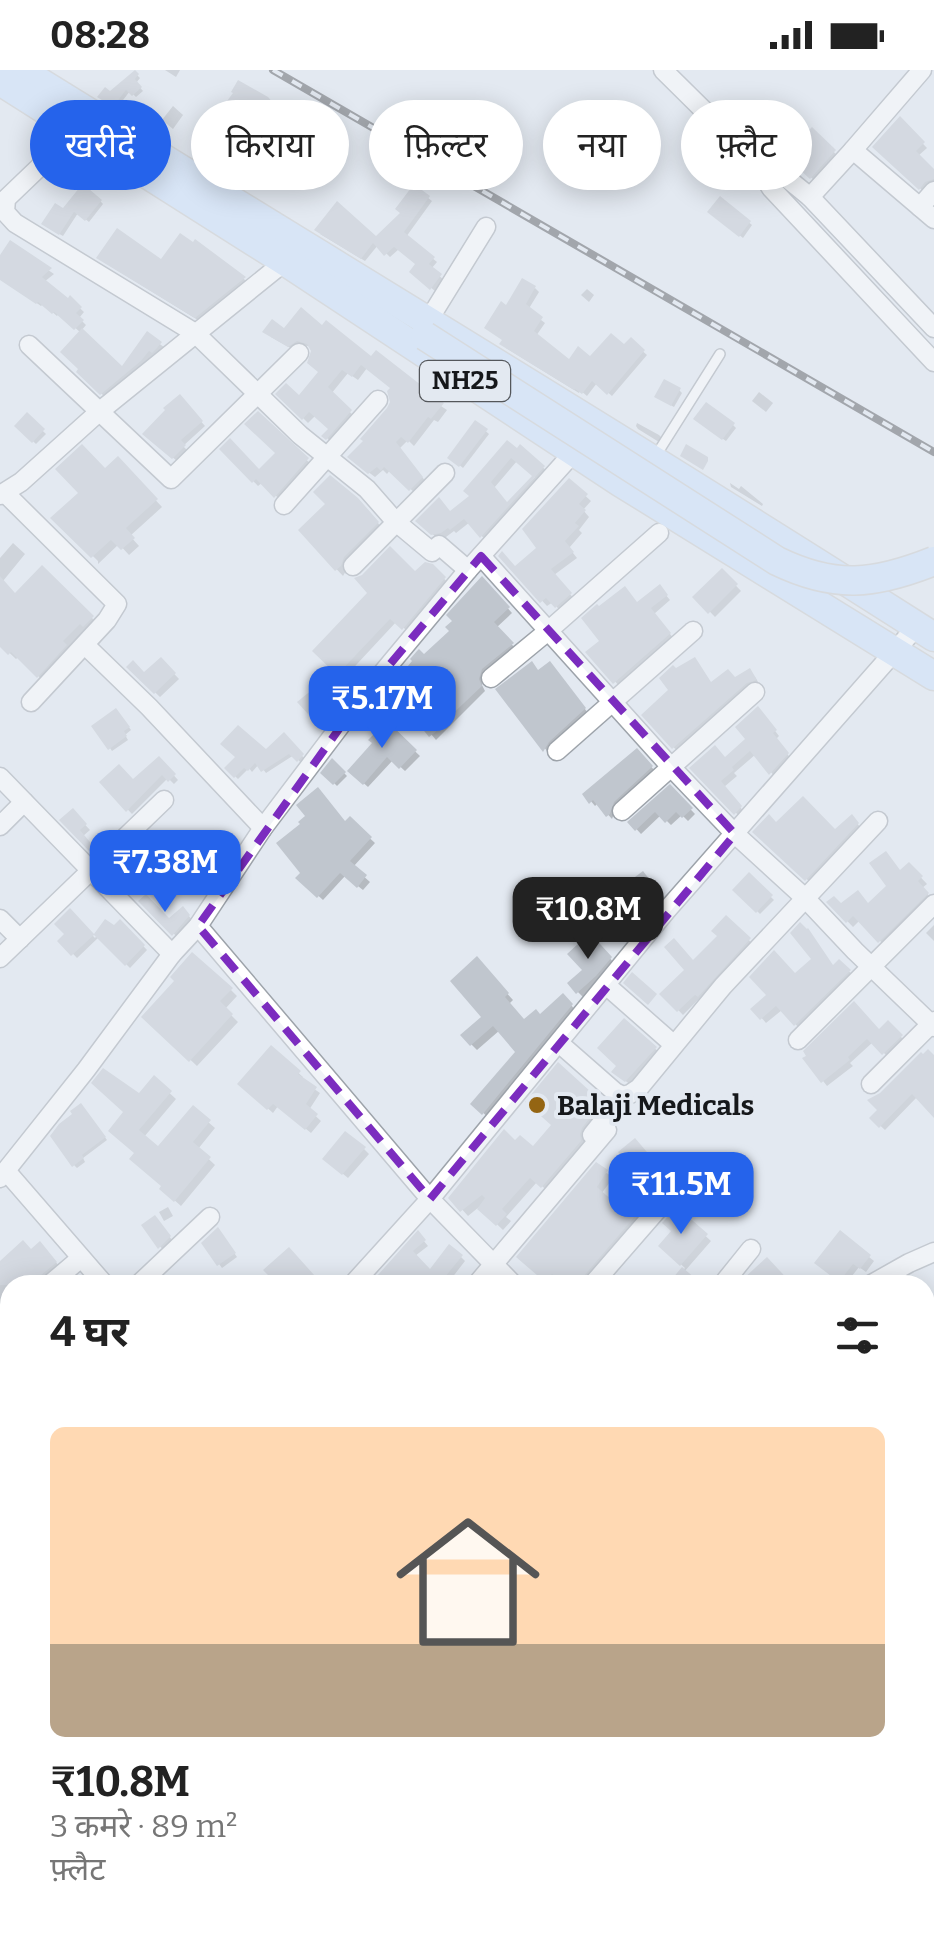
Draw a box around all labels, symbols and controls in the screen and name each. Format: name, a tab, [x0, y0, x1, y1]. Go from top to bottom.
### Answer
text: 08:28	[50, 12, 150, 58]
chip: खरीदें	[30, 100, 171, 190]
chip: किराया	[191, 100, 349, 190]
chip: फ़िल्टर	[369, 100, 523, 190]
chip: नया	[543, 100, 661, 190]
chip: फ़्लैट	[681, 100, 812, 190]
road number: NH25	[420, 361, 510, 401]
pin: ₹5.17M	[301, 666, 463, 751]
text: ₹5.17M	[331, 679, 433, 717]
pin: ₹7.38M	[84, 830, 246, 915]
text: ₹7.38M	[112, 843, 218, 881]
pin: ₹10.8M	[507, 877, 669, 962]
text: ₹10.8M	[535, 890, 641, 928]
place label: Balaji Medicals	[557, 1089, 754, 1122]
marker: Balaji Medicals	[526, 1094, 548, 1116]
pin: ₹11.5M	[600, 1152, 762, 1237]
text: ₹11.5M	[631, 1165, 731, 1203]
text: 4 घर	[50, 1307, 129, 1357]
icon: filters	[830, 1308, 885, 1363]
icon: home	[378, 1492, 558, 1672]
text: ₹10.8M	[50, 1757, 190, 1807]
text: 3 कमरे · 89 m²	[50, 1807, 237, 1845]
text: फ़्लैट	[50, 1850, 105, 1888]

